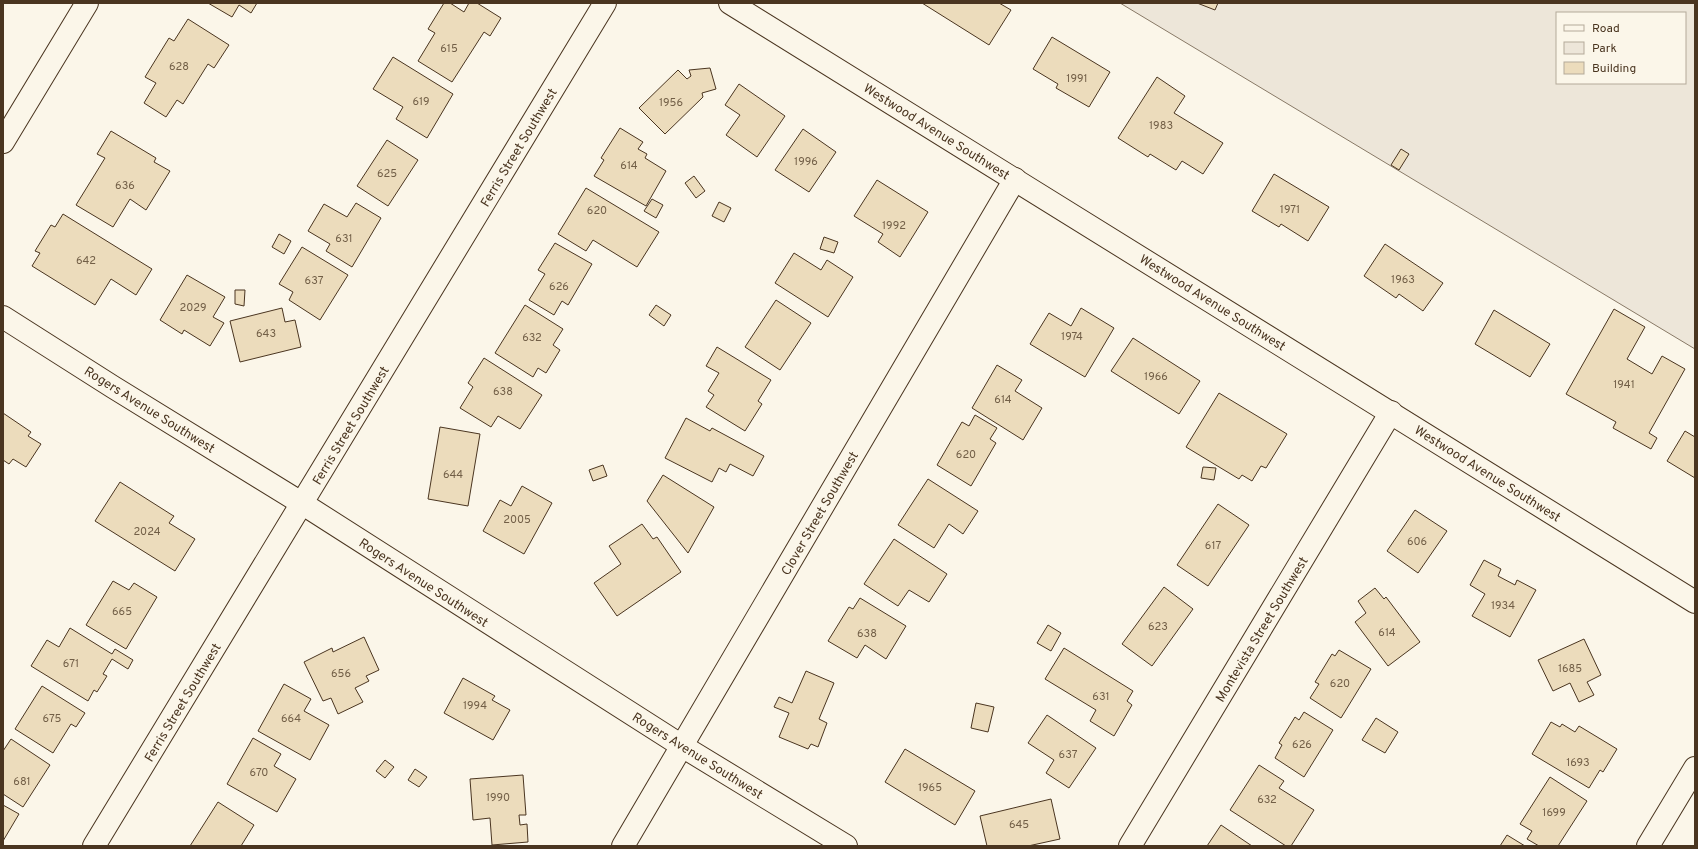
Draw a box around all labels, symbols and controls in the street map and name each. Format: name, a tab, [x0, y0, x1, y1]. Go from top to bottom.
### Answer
legend	[1556, 12, 1686, 84]
text: Road	[1592, 21, 1620, 37]
text: Park	[1592, 41, 1617, 57]
house number: 615	[440, 42, 458, 56]
house number: 628	[169, 60, 189, 74]
text: Building	[1592, 61, 1636, 77]
house number: 1991	[1066, 72, 1088, 86]
street label: Westwood Avenue Southwest	[860, 81, 1012, 184]
street label: Ferris Street Southwest	[478, 86, 562, 210]
house number: 619	[412, 95, 430, 109]
house number: 1956	[659, 96, 683, 110]
house number: 1983	[1149, 119, 1173, 133]
house number: 1996	[794, 155, 818, 169]
house number: 614	[620, 159, 638, 173]
house number: 625	[377, 167, 397, 181]
house number: 636	[115, 179, 135, 193]
house number: 1971	[1280, 203, 1300, 217]
house number: 620	[587, 204, 607, 218]
house number: 1992	[882, 219, 906, 233]
house number: 631	[335, 232, 353, 246]
street label: Westwood Avenue Southwest	[1136, 252, 1288, 355]
house number: 642	[76, 254, 96, 268]
house number: 1963	[1391, 273, 1415, 287]
house number: 637	[305, 274, 324, 288]
house number: 626	[549, 280, 569, 294]
house number: 2029	[179, 301, 207, 315]
house number: 643	[256, 327, 276, 341]
house number: 1974	[1061, 330, 1083, 344]
house number: 632	[522, 331, 542, 345]
street label: Rogers Avenue Southwest	[81, 364, 217, 458]
street label: Ferris Street Southwest	[310, 364, 394, 488]
house number: 1966	[1144, 370, 1168, 384]
house number: 1941	[1613, 378, 1635, 392]
house number: 638	[493, 385, 513, 399]
house number: 614	[994, 393, 1012, 407]
street label: Westwood Avenue Southwest	[1411, 423, 1563, 526]
house number: 620	[956, 448, 976, 462]
street label: Clover Street Southwest	[779, 449, 863, 579]
house number: 644	[443, 468, 463, 482]
house number: 2005	[503, 513, 531, 527]
house number: 2024	[133, 525, 161, 539]
house number: 606	[1407, 535, 1427, 549]
street label: Rogers Avenue Southwest	[355, 536, 491, 632]
house number: 617	[1205, 539, 1221, 553]
street label: Montevista Street Southwest	[1213, 554, 1313, 706]
house number: 1934	[1491, 599, 1515, 613]
house number: 665	[112, 605, 132, 619]
house number: 623	[1148, 620, 1168, 634]
house number: 614	[1378, 626, 1396, 640]
house number: 638	[857, 627, 877, 641]
street label: Ferris Street Southwest	[142, 641, 226, 765]
house number: 671	[63, 657, 79, 671]
house number: 1685	[1558, 662, 1582, 676]
house number: 656	[331, 667, 351, 681]
house number: 620	[1330, 677, 1350, 691]
house number: 631	[1092, 690, 1110, 704]
house number: 1994	[463, 699, 487, 713]
street label: Rogers Avenue Southwest	[629, 710, 765, 804]
house number: 675	[43, 712, 62, 726]
house number: 664	[281, 712, 301, 726]
house number: 626	[1292, 738, 1312, 752]
house number: 637	[1059, 748, 1078, 762]
house number: 1693	[1566, 756, 1590, 770]
house number: 670	[250, 766, 268, 780]
house number: 681	[13, 775, 31, 789]
house number: 1965	[918, 781, 942, 795]
house number: 1990	[486, 791, 510, 805]
house number: 632	[1257, 793, 1277, 807]
house number: 1699	[1542, 806, 1566, 820]
house number: 645	[1009, 818, 1029, 832]

